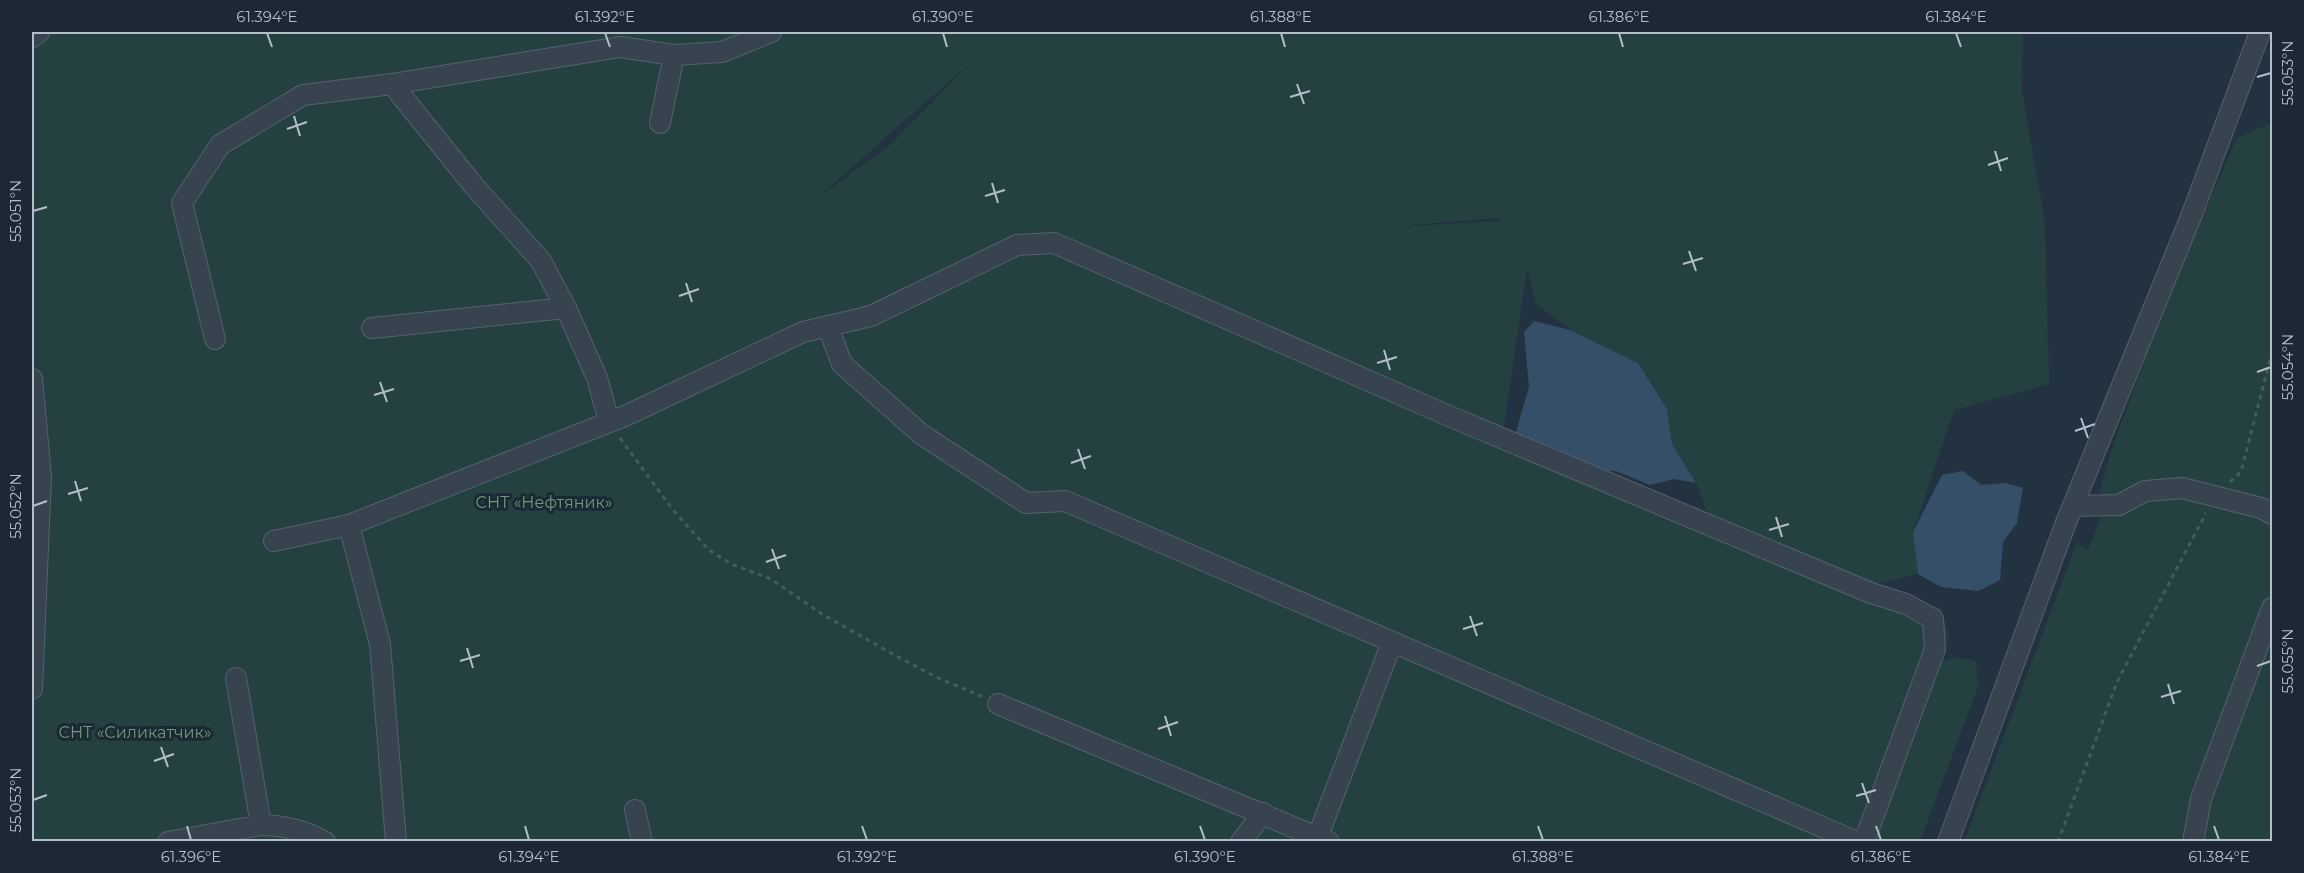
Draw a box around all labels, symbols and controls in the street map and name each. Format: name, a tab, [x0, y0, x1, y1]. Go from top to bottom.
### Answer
text: 61.394°E	[236, 7, 298, 26]
text: 61.392°E	[575, 7, 635, 26]
text: 61.390°E	[912, 7, 974, 26]
text: 61.388°E	[1250, 7, 1312, 26]
text: 61.386°E	[1588, 7, 1650, 26]
text: 61.384°E	[1925, 7, 1987, 26]
text: 55.053°N	[2278, 41, 2297, 105]
text: 55.051°N	[6, 180, 25, 242]
text: 55.054°N	[2278, 334, 2297, 400]
text: 55.052°N	[6, 473, 25, 539]
park label: СНТ «Нефтяник»	[476, 493, 612, 512]
text: 55.055°N	[2278, 628, 2297, 694]
park label: СНТ «Силикатчик»	[59, 723, 211, 742]
text: 55.053°N	[6, 768, 25, 832]
text: 61.396°E	[161, 847, 221, 866]
text: 61.394°E	[498, 847, 560, 866]
text: 61.392°E	[837, 847, 897, 866]
text: 61.390°E	[1174, 847, 1236, 866]
text: 61.388°E	[1512, 847, 1574, 866]
text: 61.386°E	[1850, 847, 1912, 866]
text: 61.384°E	[2188, 847, 2250, 866]

